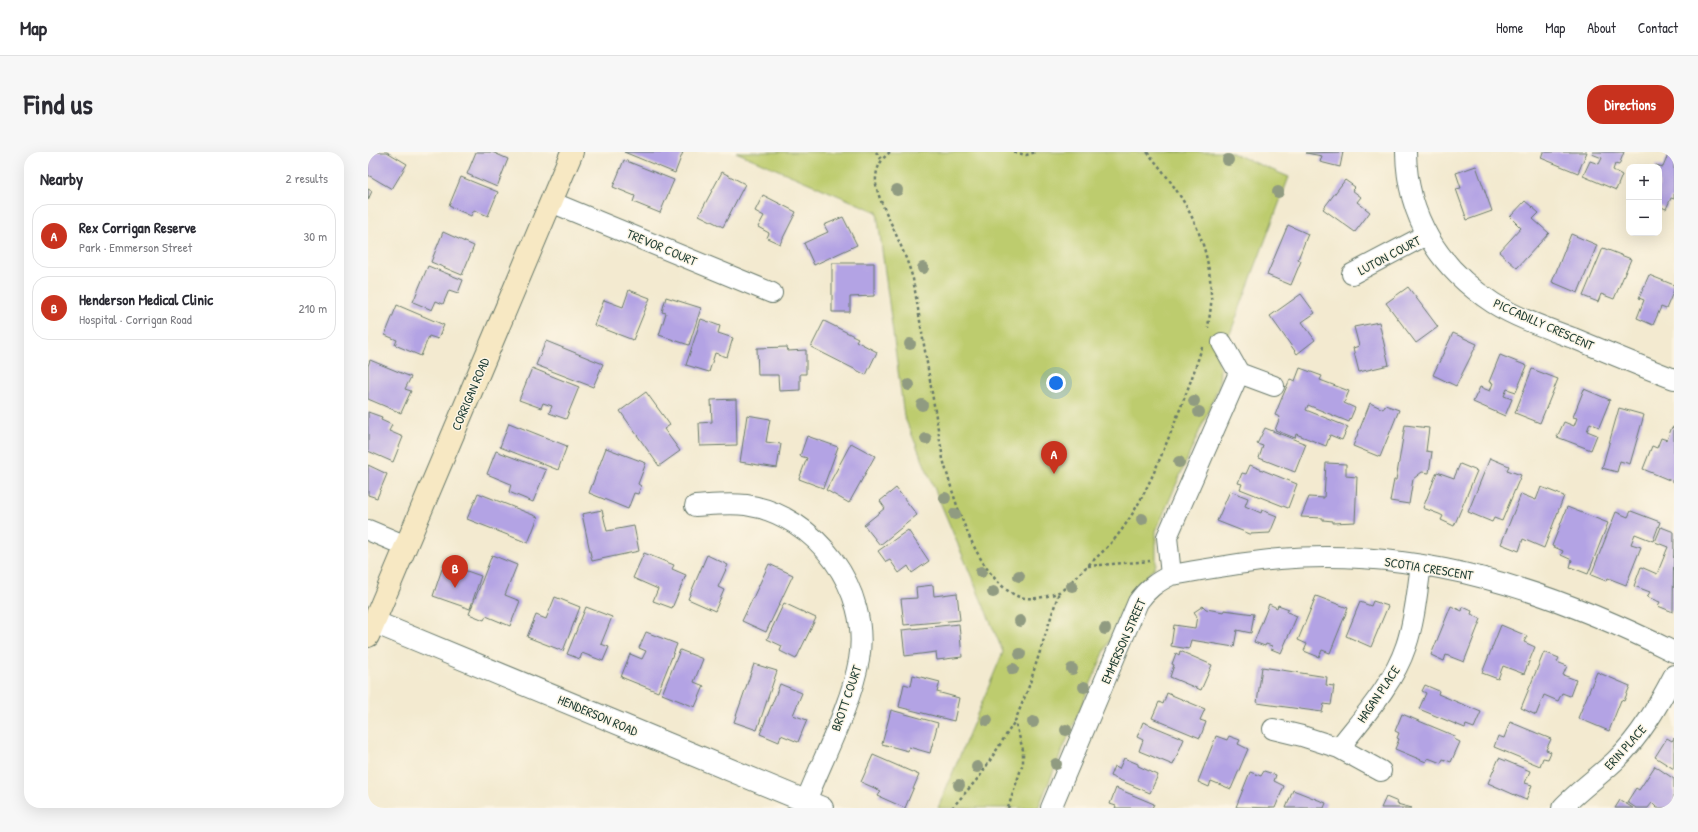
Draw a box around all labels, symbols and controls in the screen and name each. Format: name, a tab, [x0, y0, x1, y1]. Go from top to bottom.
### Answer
text: Map	[20, 15, 47, 41]
text: Home	[1496, 18, 1523, 37]
text: Map	[1545, 18, 1565, 37]
text: About	[1587, 18, 1616, 37]
text: Contact	[1638, 18, 1678, 37]
text: Find us	[24, 85, 93, 123]
button: Directions	[1587, 85, 1674, 124]
map controls	[1626, 164, 1662, 236]
button: +	[1626, 164, 1662, 200]
text: Nearby	[40, 167, 83, 190]
text: 2 results	[286, 169, 328, 187]
button: −	[1626, 200, 1662, 236]
text: Rex Corrigan Reserve	[79, 217, 196, 238]
street label: TREVOR COURT	[624, 224, 701, 270]
text: A	[51, 227, 57, 245]
text: 30 m	[304, 227, 327, 245]
street label: LUTON COURT	[1354, 231, 1424, 279]
text: Park · Emmerson Street	[79, 238, 192, 256]
text: Henderson Medical Clinic	[79, 289, 213, 310]
street label: PICCADILLY CRESCENT	[1491, 294, 1598, 355]
text: B	[51, 299, 57, 317]
text: 210 m	[299, 299, 327, 317]
text: Hospital · Corrigan Road	[79, 310, 192, 328]
street label: CORRIGAN ROAD	[447, 354, 494, 433]
your location	[1046, 373, 1066, 393]
pin: A	[1041, 441, 1067, 474]
street label: SCOTIA CRESCENT	[1383, 552, 1475, 584]
pin: B	[442, 555, 468, 588]
street label: EMMERSON STREET	[1096, 595, 1150, 686]
street label: BROTT COURT	[826, 662, 866, 733]
street label: HAGAN PLACE	[1352, 662, 1404, 726]
street label: HENDERSON ROAD	[555, 690, 642, 740]
street label: ERIN PLACE	[1600, 720, 1650, 773]

